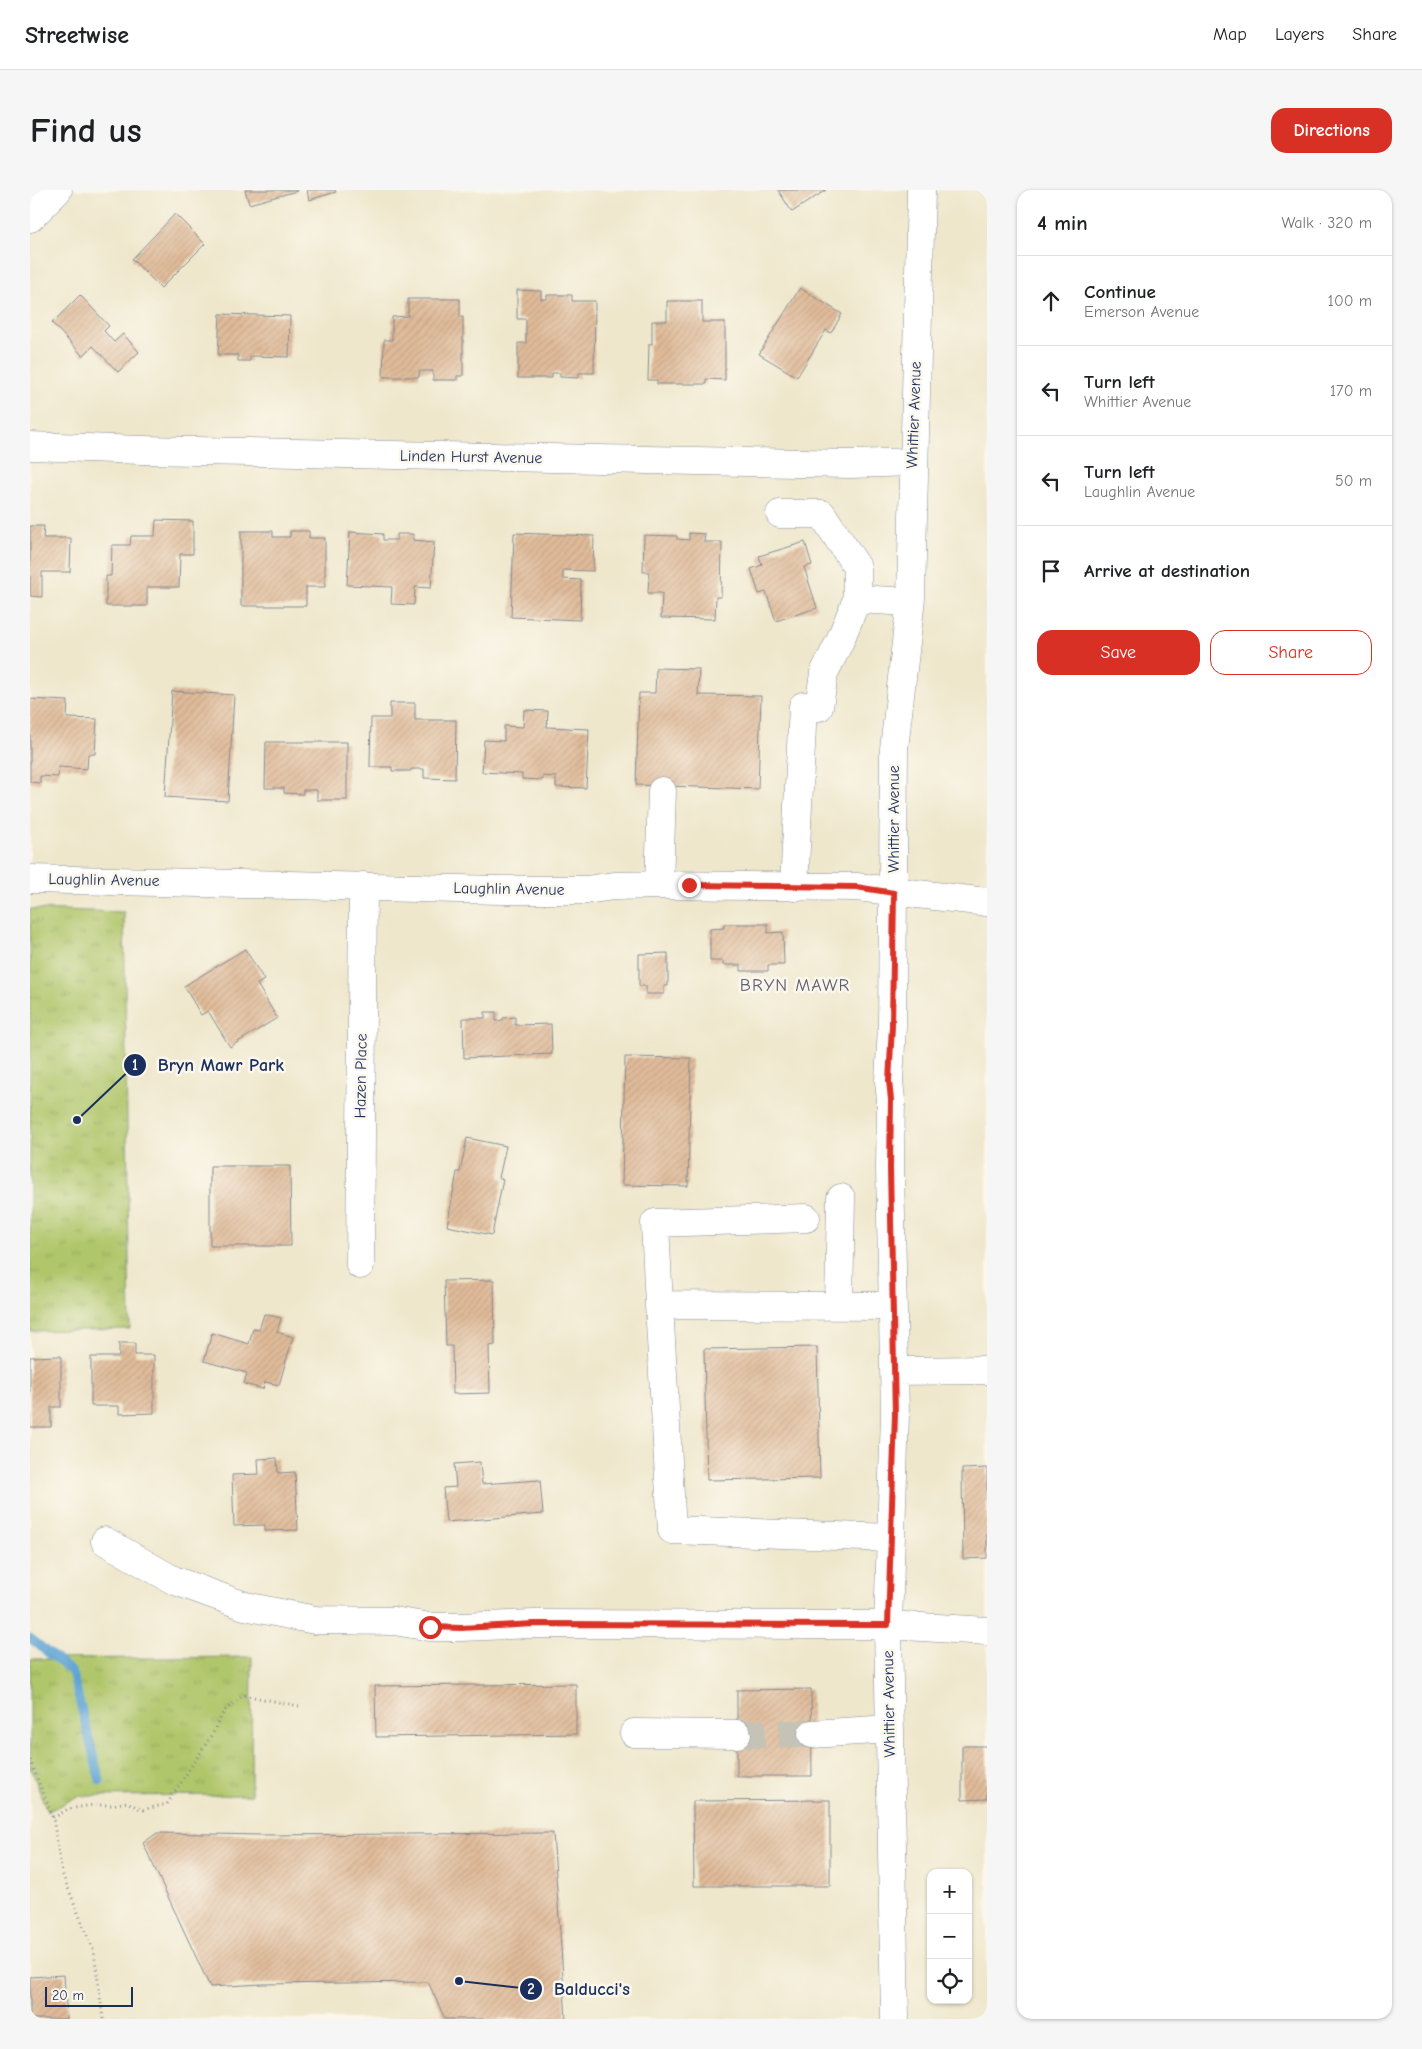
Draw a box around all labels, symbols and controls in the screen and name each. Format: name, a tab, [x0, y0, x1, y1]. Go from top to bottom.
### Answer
text: Streetwise	[25, 21, 129, 49]
text: Map	[1213, 24, 1247, 45]
text: Layers	[1275, 24, 1324, 45]
text: Share	[1352, 24, 1397, 45]
button: Directions	[1271, 108, 1392, 153]
text: Find us	[30, 110, 142, 151]
text: 4 min	[1037, 211, 1088, 235]
text: Walk · 320 m	[1281, 214, 1372, 232]
text: Continue	[1084, 281, 1156, 303]
icon: ahead	[1037, 287, 1065, 315]
text: 100 m	[1328, 292, 1372, 310]
text: Emerson Avenue	[1084, 303, 1199, 321]
street label: Whittier Avenue	[903, 361, 925, 469]
text: Turn left	[1084, 371, 1155, 393]
icon: left	[1037, 377, 1065, 405]
text: 170 m	[1330, 382, 1372, 400]
text: Whittier Avenue	[1084, 393, 1191, 411]
street label: Linden Hurst Avenue	[400, 447, 542, 467]
text: Turn left	[1084, 461, 1155, 483]
icon: left	[1037, 467, 1065, 495]
text: 50 m	[1335, 472, 1372, 490]
text: Laughlin Avenue	[1084, 483, 1195, 501]
icon: arrive	[1037, 557, 1065, 585]
text: Arrive at destination	[1084, 560, 1250, 582]
button: Save	[1037, 630, 1200, 675]
button: Share	[1210, 630, 1372, 675]
street label: Whittier Avenue	[885, 765, 903, 873]
street label: Laughlin Avenue	[48, 870, 160, 890]
route end	[678, 874, 701, 897]
street label: Laughlin Avenue	[453, 879, 565, 899]
district label: BRYN MAWR	[740, 975, 850, 996]
street label: Hazen Place	[351, 1033, 371, 1119]
callout: Bryn Mawr Park	[123, 1048, 294, 1081]
text: Bryn Mawr Park	[158, 1055, 284, 1076]
text: 1	[132, 1056, 138, 1074]
route start	[419, 1616, 442, 1639]
street label: Whittier Avenue	[879, 1650, 899, 1758]
map controls	[927, 1869, 972, 2004]
button: +	[927, 1869, 972, 1914]
button: −	[927, 1914, 972, 1959]
button: locate	[927, 1959, 972, 2004]
callout: Balducci's	[519, 1972, 640, 2005]
text: Balducci's	[554, 1979, 630, 2000]
text: 2	[527, 1980, 535, 1998]
scale bar	[45, 1984, 132, 2007]
text: 20 m	[52, 1987, 84, 2004]

